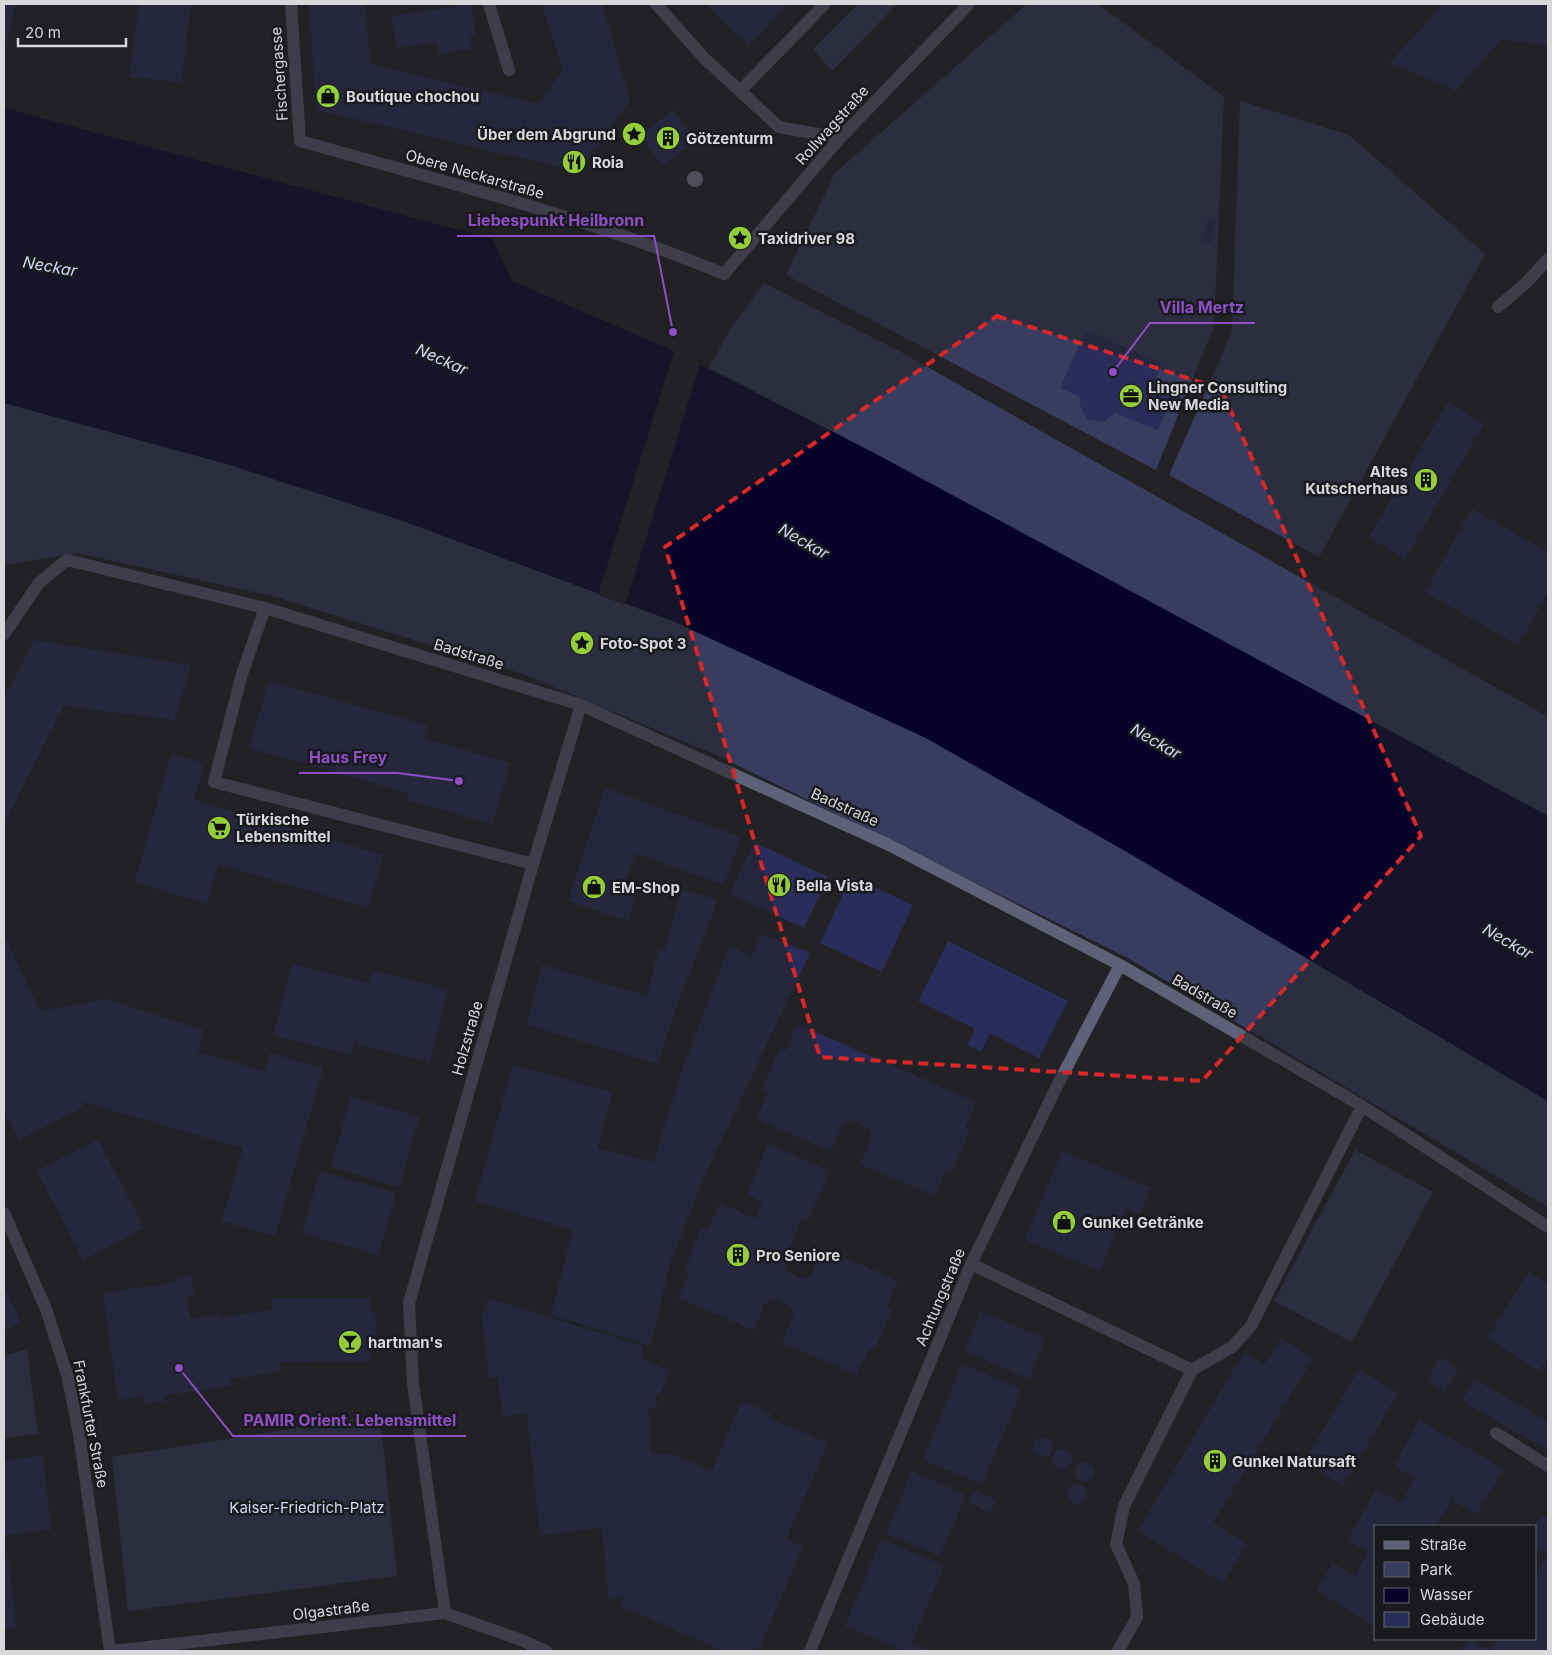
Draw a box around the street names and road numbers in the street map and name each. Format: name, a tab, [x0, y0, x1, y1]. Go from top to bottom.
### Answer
street label: Fischergasse	[266, 26, 292, 122]
street label: Rollwagstraße	[791, 81, 873, 169]
street label: Obere Neckarstraße	[403, 145, 547, 203]
street label: Badstraße	[432, 634, 506, 674]
street label: Badstraße	[808, 784, 882, 830]
street label: Badstraße	[1169, 970, 1241, 1022]
street label: Holzstraße	[447, 998, 487, 1078]
street label: Achtungstraße	[911, 1245, 969, 1349]
street label: Frankfurter Straße	[69, 1358, 113, 1490]
street label: Olgastraße	[291, 1596, 371, 1624]

